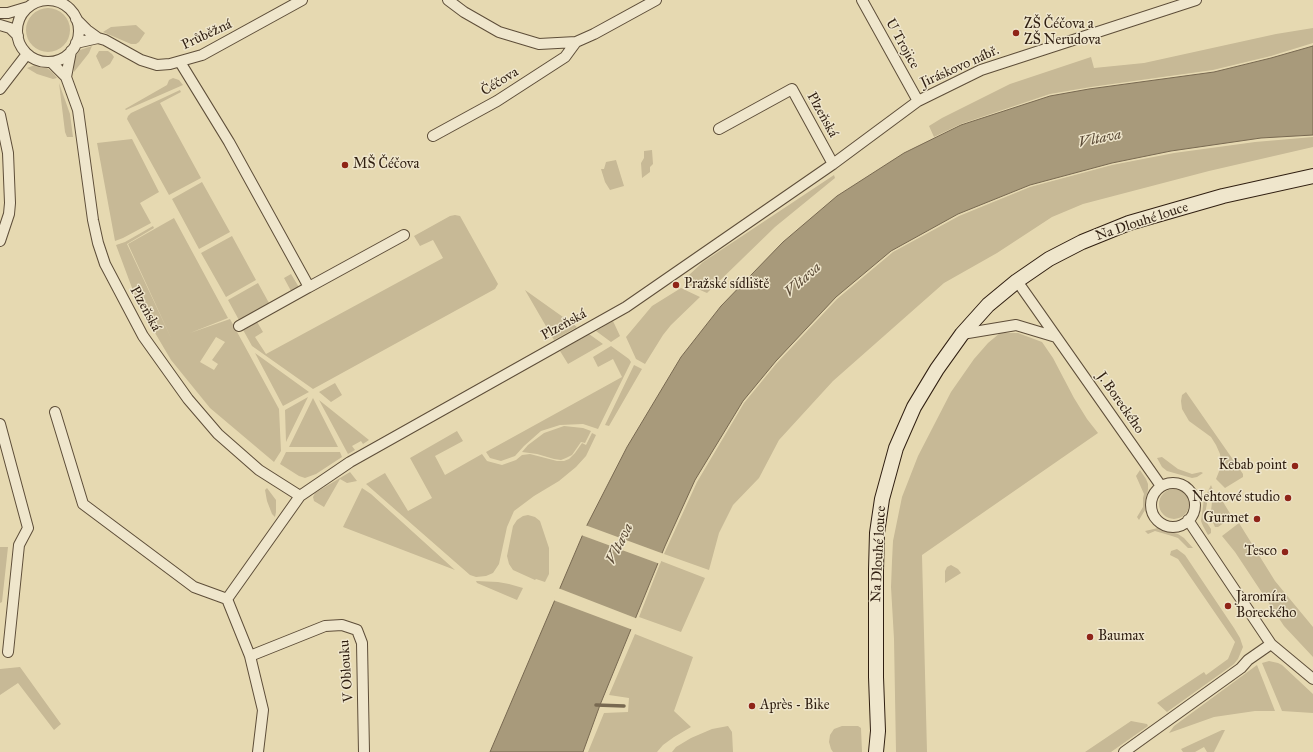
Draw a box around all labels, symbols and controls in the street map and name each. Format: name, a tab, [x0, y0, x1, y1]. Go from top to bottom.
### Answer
street label: Průběžná	[179, 16, 235, 54]
street label: U Trojice	[881, 16, 923, 72]
place label: ZŠ Čéčova a ZŠ Nerudova	[1024, 17, 1101, 50]
marker: ZŠ Čéčova a ZŠ Nerudova	[1011, 28, 1021, 38]
street label: Jiráskovo nábř.	[918, 42, 1002, 92]
street label: Čéčova	[478, 64, 522, 100]
street label: Plzeňská	[803, 89, 841, 141]
water label: Vltava	[1077, 126, 1123, 152]
place label: MŠ Čéčova	[353, 157, 419, 173]
marker: MŠ Čéčova	[340, 160, 350, 170]
street label: Na Dlouhé louce	[1093, 199, 1191, 245]
water label: Vltava	[781, 259, 825, 301]
place label: Pražské sídliště	[684, 277, 769, 293]
marker: Pražské sídliště	[671, 280, 681, 290]
street label: Plzeňská	[126, 283, 164, 335]
street label: Plzeňská	[538, 306, 590, 344]
street label: J. Boreckého	[1093, 369, 1147, 437]
place label: Kebab point	[1218, 458, 1287, 474]
marker: Kebab point	[1290, 461, 1300, 471]
place label: Nehtové studio	[1192, 490, 1280, 506]
marker: Nehtové studio	[1283, 493, 1293, 503]
street label: Na Dlouhé louce	[868, 505, 890, 603]
place label: Gurmet	[1204, 511, 1249, 527]
marker: Gurmet	[1252, 514, 1262, 524]
water label: Vltava	[602, 521, 638, 567]
place label: Tesco	[1245, 544, 1277, 560]
marker: Tesco	[1280, 547, 1290, 557]
place label: Jaromíra Boreckého	[1236, 590, 1296, 622]
marker: Jaromíra Boreckého	[1223, 601, 1233, 611]
place label: Baumax	[1098, 629, 1145, 645]
marker: Baumax	[1085, 632, 1095, 642]
street label: V Oblouku	[336, 639, 358, 703]
place label: Après - Bike	[760, 698, 830, 714]
marker: Après - Bike	[747, 701, 757, 711]

